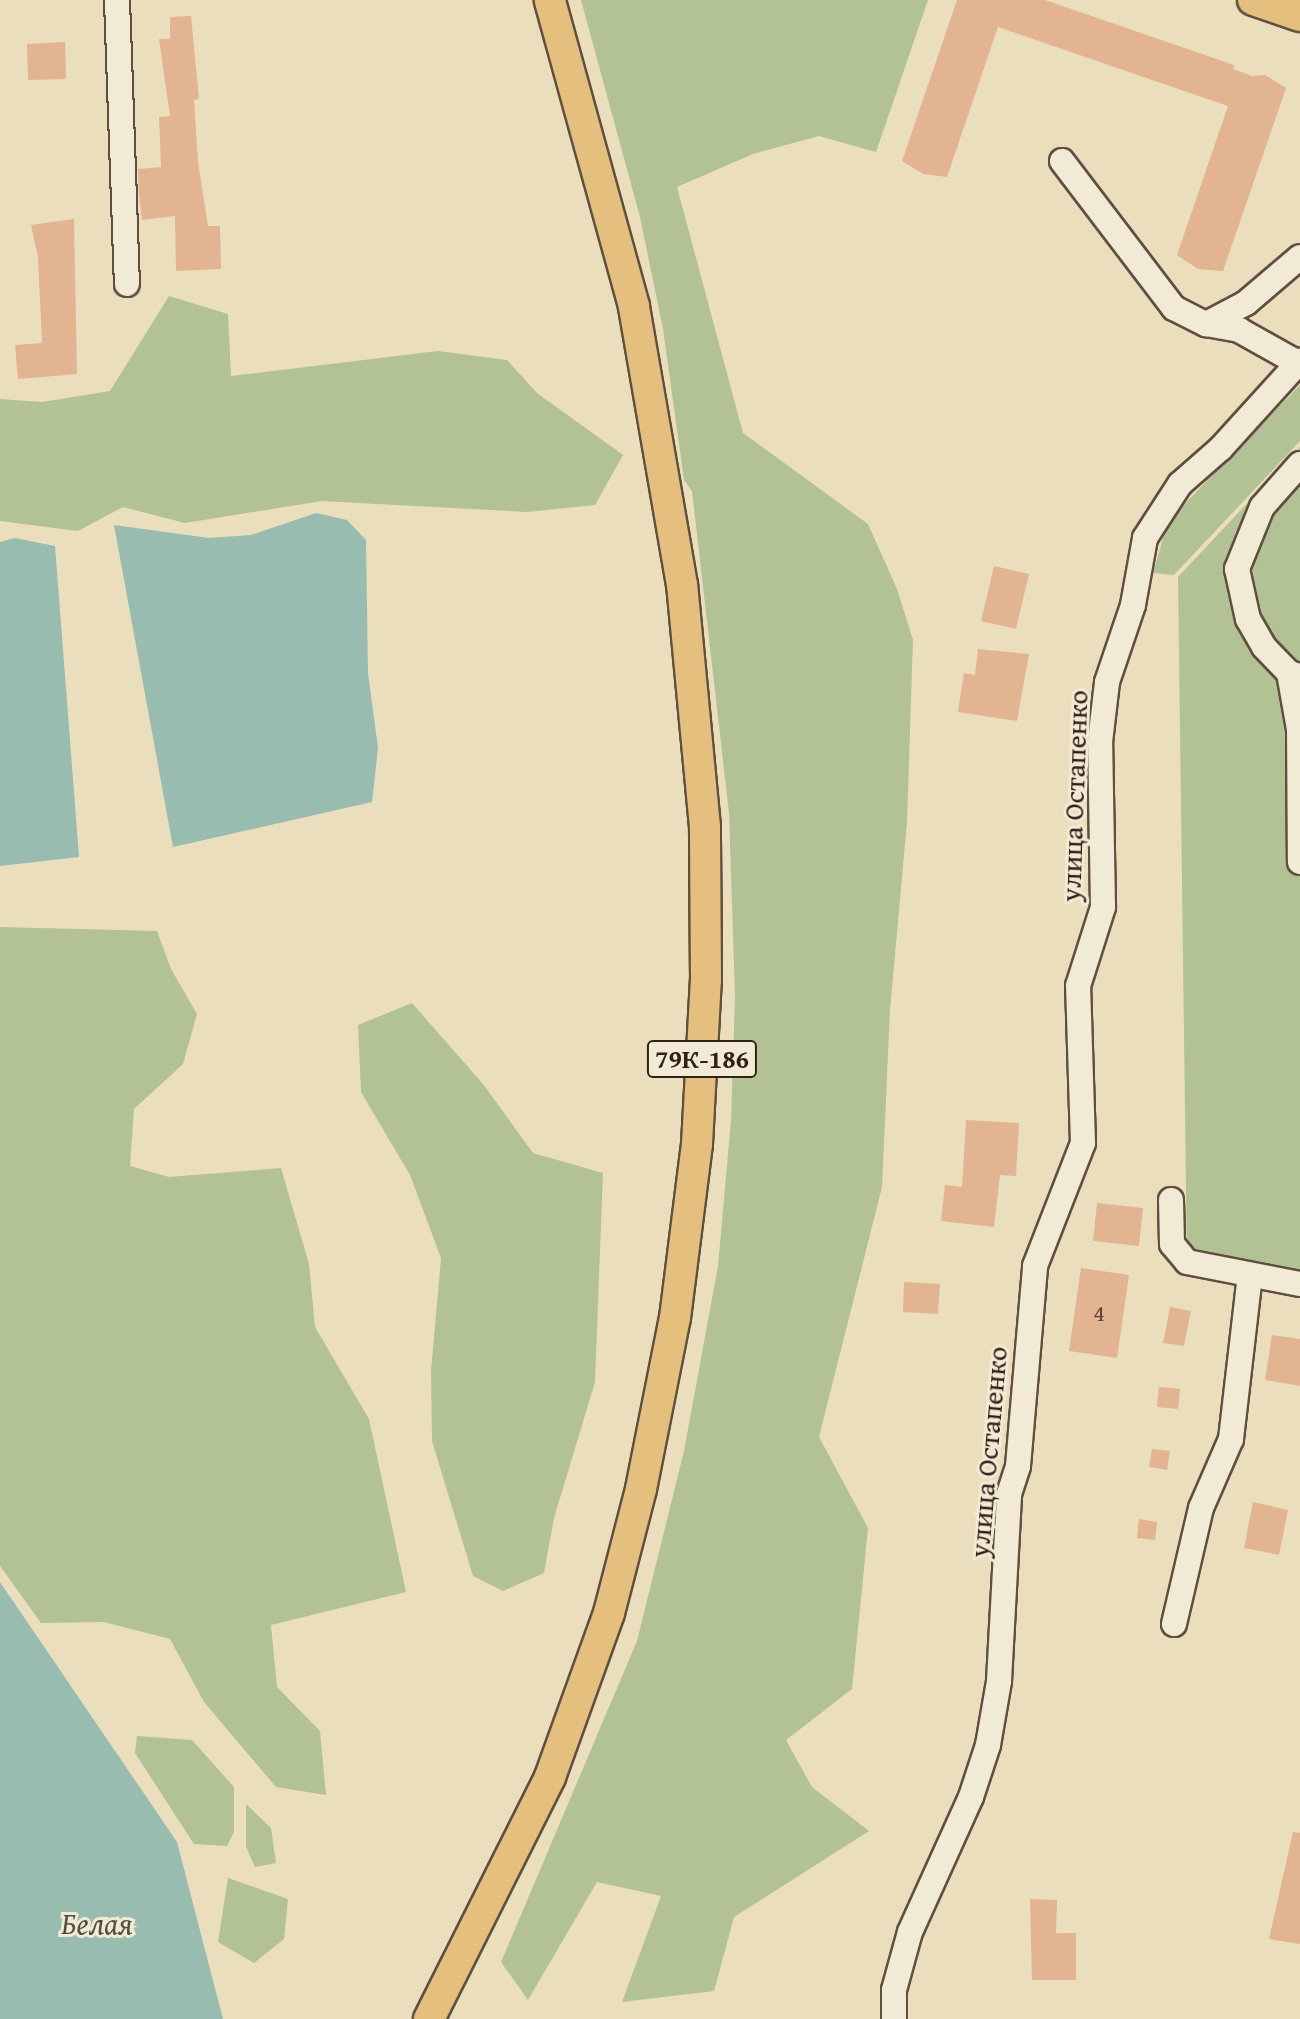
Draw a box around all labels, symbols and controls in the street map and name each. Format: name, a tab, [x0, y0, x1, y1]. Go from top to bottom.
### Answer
street label: улица Остапенко	[1054, 689, 1094, 903]
road number: 79К-186	[646, 1037, 758, 1081]
house number: 4	[1093, 1299, 1105, 1327]
street label: улица Остапенко	[962, 1345, 1014, 1559]
water label: Белая	[61, 1905, 133, 1941]

